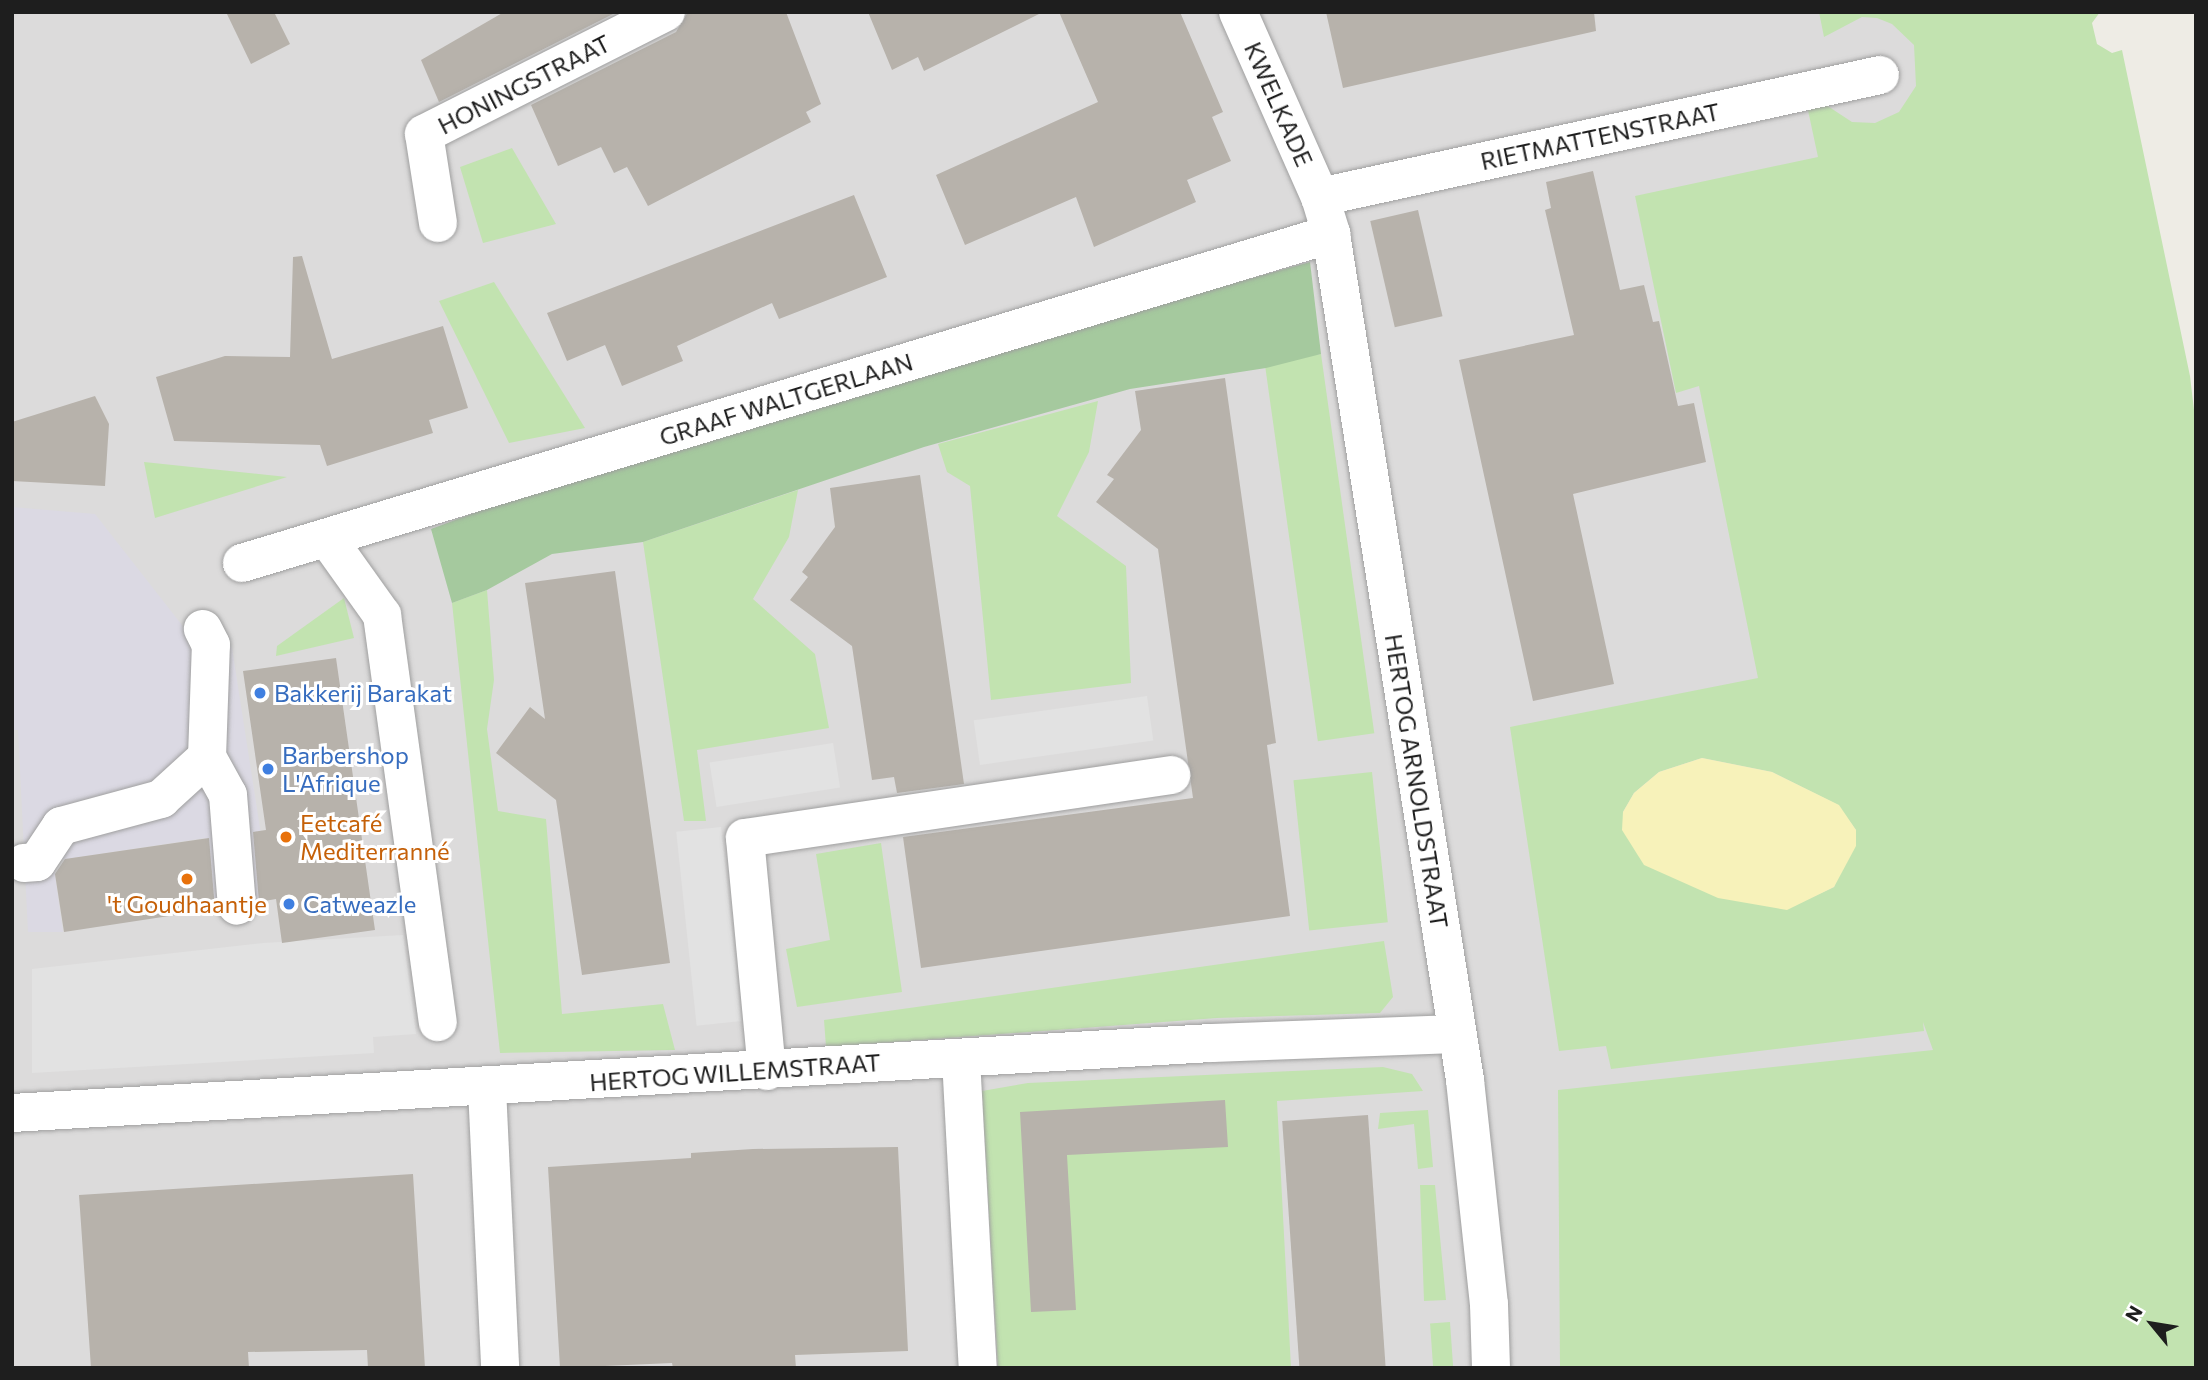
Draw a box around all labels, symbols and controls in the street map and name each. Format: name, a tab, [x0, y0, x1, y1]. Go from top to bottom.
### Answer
street label: HONINGSTRAAT	[433, 28, 615, 140]
street label: KWELKADE	[1239, 37, 1319, 171]
street label: RIETMATTENSTRAAT	[1478, 97, 1722, 175]
street label: GRAAF WALTGERLAAN	[656, 347, 916, 451]
street label: HERTOG ARNOLDSTRAAT	[1379, 632, 1455, 930]
place label: Bakkerij Barakat	[274, 679, 452, 707]
marker: Bakkerij Barakat	[252, 685, 268, 701]
place label: Barbershop L'Afrique	[282, 741, 409, 797]
marker: Barbershop L'Afrique	[260, 761, 276, 777]
place label: Eetcafé Mediterranné	[300, 809, 450, 865]
marker: Eetcafé Mediterranné	[278, 829, 294, 845]
marker: 't Goudhaantje	[179, 871, 195, 887]
place label: 't Goudhaantje	[107, 890, 267, 918]
place label: Catweazle	[303, 890, 417, 918]
marker: Catweazle	[281, 896, 297, 912]
street label: HERTOG WILLEMSTRAAT	[588, 1047, 882, 1097]
north arrow	[2117, 1289, 2187, 1359]
text: N	[2120, 1301, 2147, 1325]

